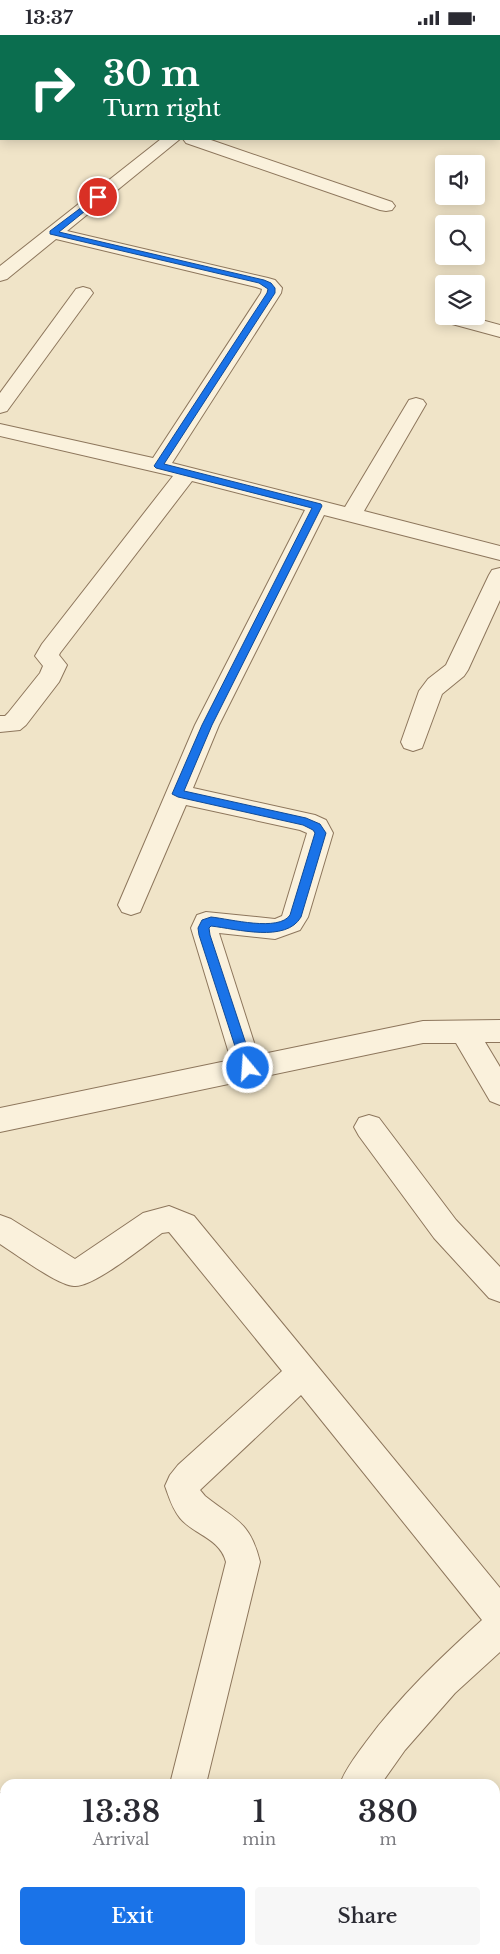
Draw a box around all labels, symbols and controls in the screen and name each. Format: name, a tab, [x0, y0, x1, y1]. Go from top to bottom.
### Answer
text: 13:37	[25, 6, 73, 29]
text: 30 m	[103, 52, 200, 95]
icon: right	[20, 55, 85, 120]
text: Turn right	[103, 95, 221, 122]
map controls	[435, 155, 485, 325]
button: sound	[435, 155, 485, 205]
pin	[77, 176, 119, 218]
icon: arrive	[84, 183, 112, 211]
button: search	[435, 215, 485, 265]
button: layers	[435, 275, 485, 325]
position arrow	[221, 1041, 273, 1093]
text: 13:38	[82, 1793, 160, 1830]
text: 1	[253, 1793, 266, 1830]
text: 380	[358, 1793, 418, 1830]
text: Arrival	[93, 1829, 149, 1849]
text: min	[242, 1829, 276, 1849]
text: m	[379, 1829, 397, 1849]
button: Exit	[20, 1887, 245, 1945]
button: Share	[255, 1887, 480, 1945]

